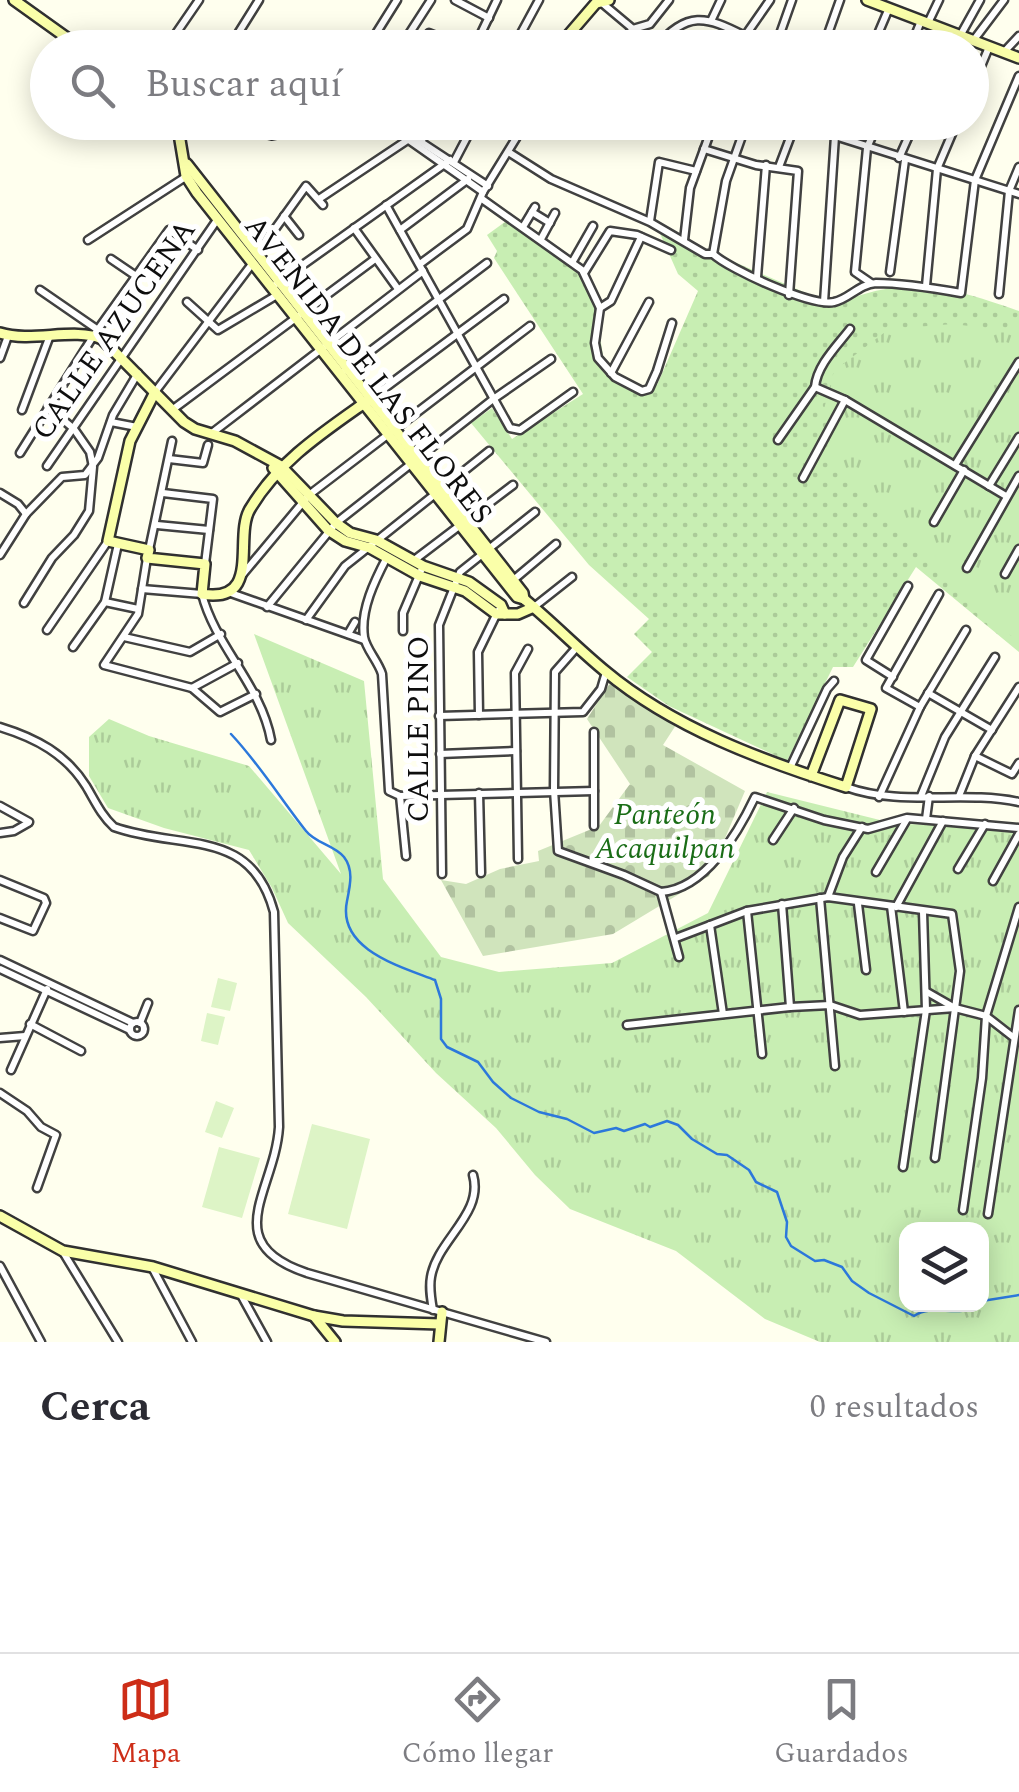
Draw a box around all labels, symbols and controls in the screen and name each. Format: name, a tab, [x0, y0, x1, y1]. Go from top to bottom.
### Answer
search box	[30, 30, 989, 140]
text: Buscar aquí	[145, 56, 342, 114]
icon: search	[65, 58, 120, 113]
street label: AVENIDA DE LAS FLORES	[233, 206, 503, 534]
street label: CALLE AZUCENA	[20, 210, 208, 450]
street label: CALLE PINO	[396, 635, 442, 823]
park label: Panteón Acaquilpan	[594, 792, 735, 872]
map controls	[899, 1222, 989, 1312]
button: layers	[899, 1222, 989, 1312]
text: Cerca	[40, 1376, 151, 1439]
text: 0 resultados	[810, 1383, 979, 1432]
tab: Mapa	[111, 1672, 181, 1775]
tab: Cómo llegar	[402, 1672, 553, 1775]
tab: Guardados	[774, 1672, 908, 1775]

